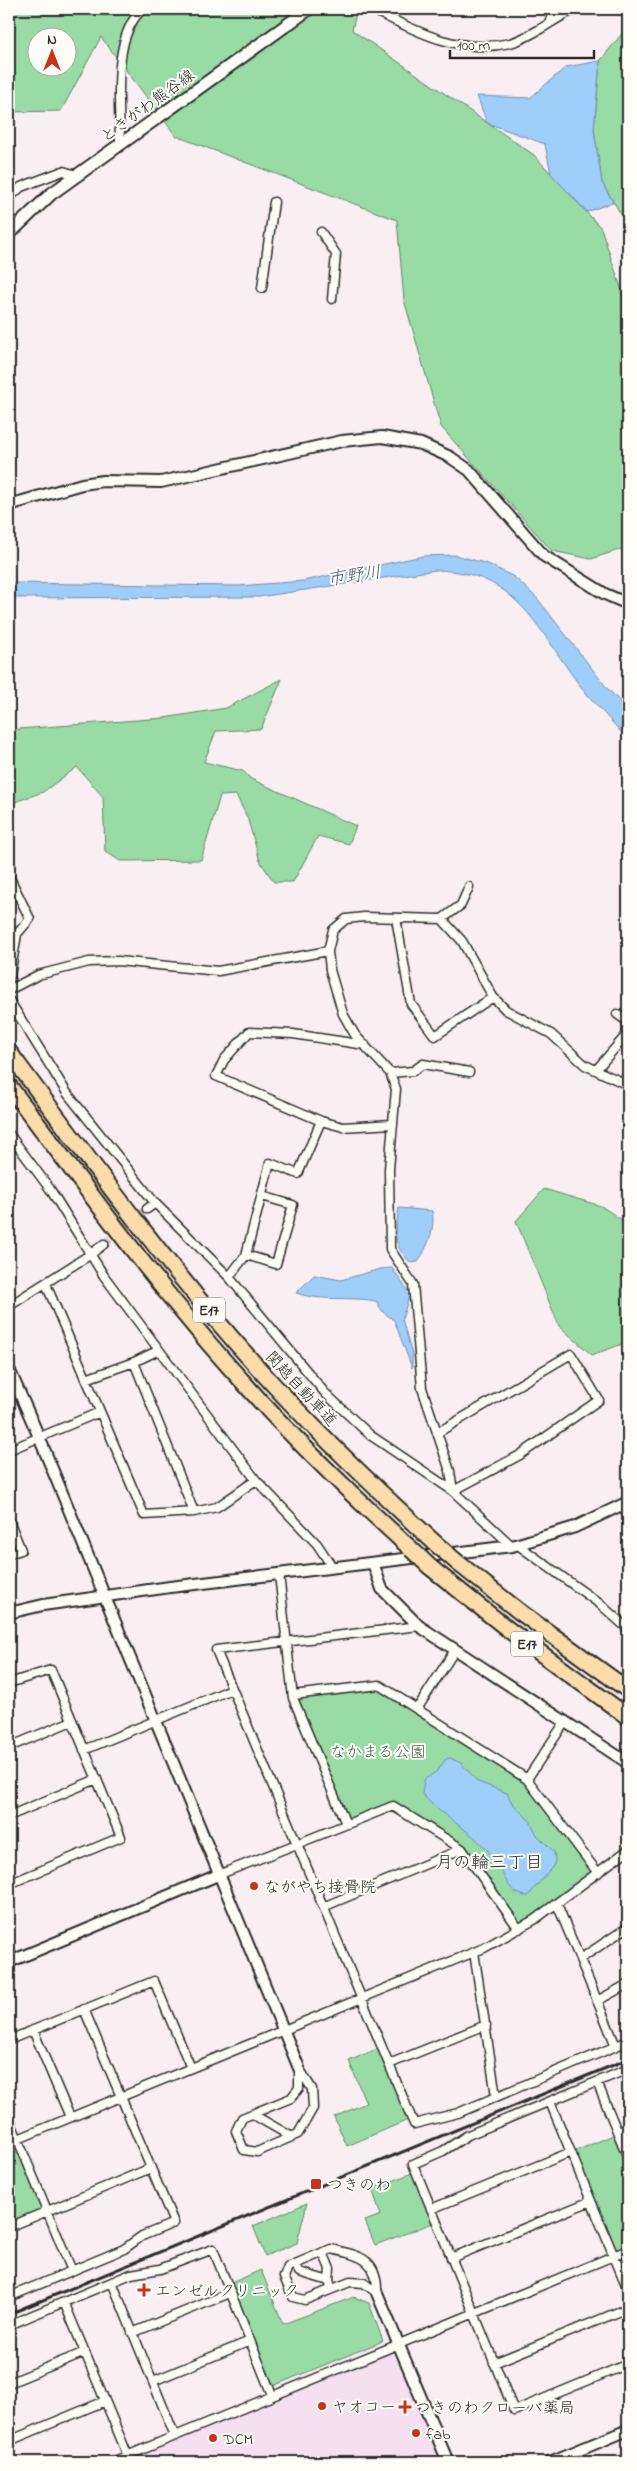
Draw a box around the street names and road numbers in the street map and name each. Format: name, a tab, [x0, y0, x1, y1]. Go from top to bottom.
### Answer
street label: ときがわ熊谷線	[96, 64, 200, 149]
road number: E17	[193, 1298, 225, 1322]
street label: 関越自動車道	[259, 1346, 342, 1433]
road number: E17	[511, 1632, 543, 1656]

